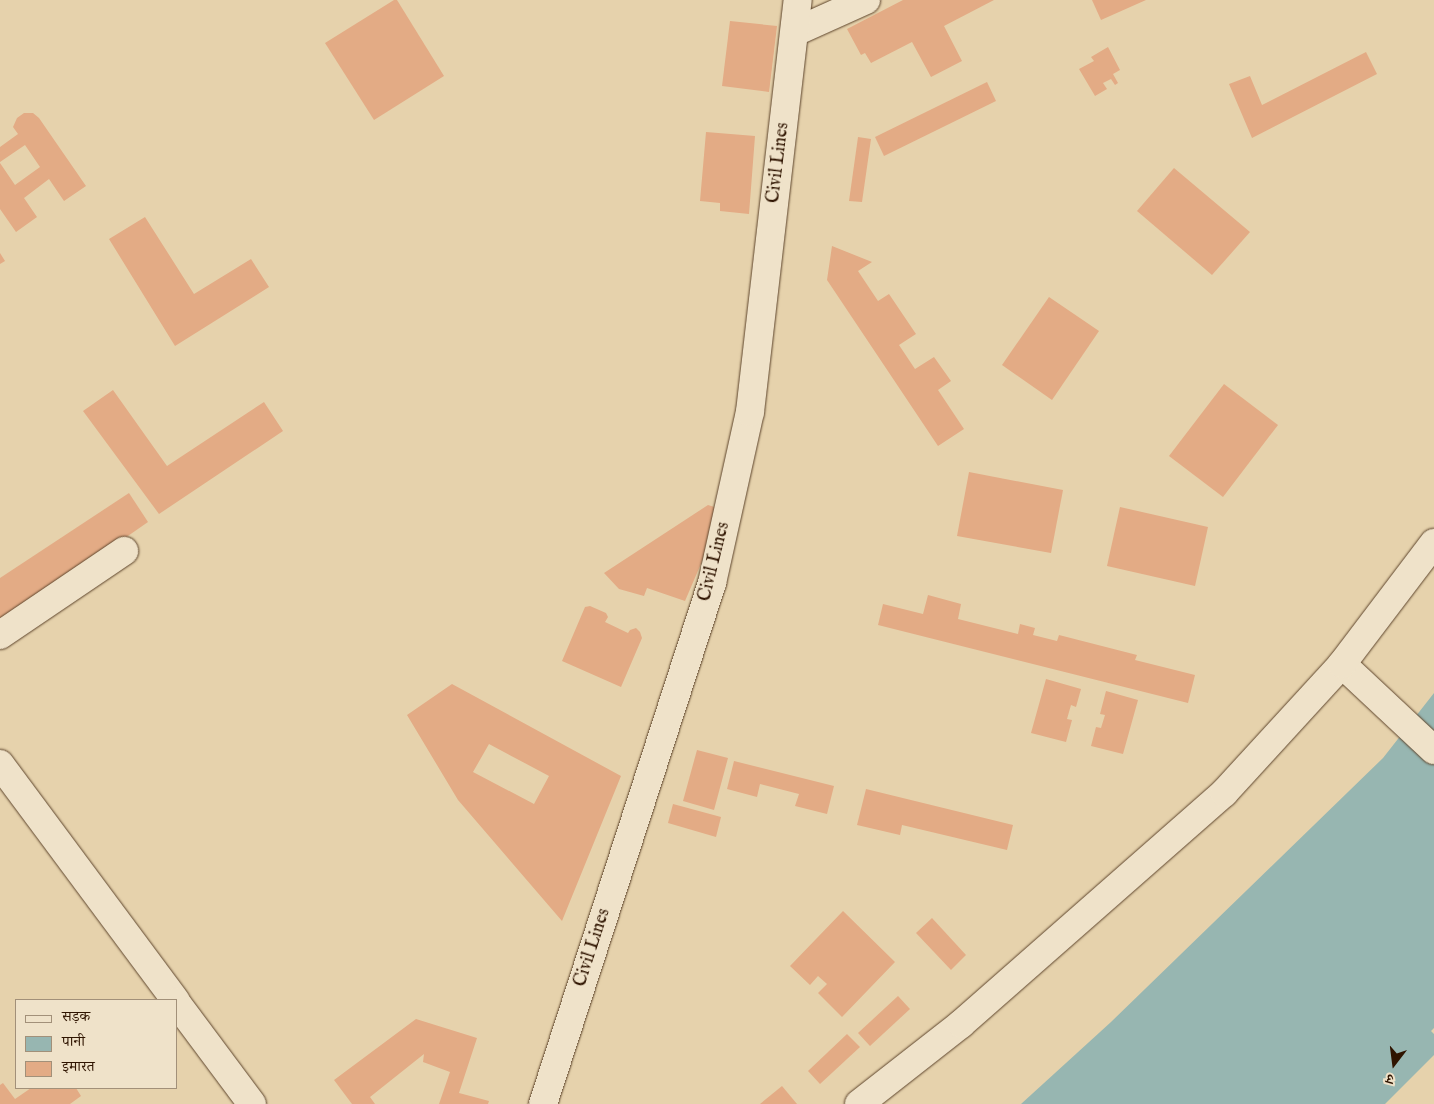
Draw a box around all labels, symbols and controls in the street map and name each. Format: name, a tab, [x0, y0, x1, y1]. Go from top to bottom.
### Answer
street label: Civil Lines	[763, 122, 795, 204]
street label: Civil Lines	[695, 520, 735, 604]
street label: Civil Lines	[570, 906, 616, 990]
legend	[15, 999, 178, 1089]
text: सड़क	[62, 1007, 90, 1026]
text: पानी	[62, 1032, 85, 1051]
north arrow	[1369, 1039, 1419, 1089]
text: इमारत	[62, 1057, 95, 1076]
text: उ	[1384, 1069, 1396, 1088]

